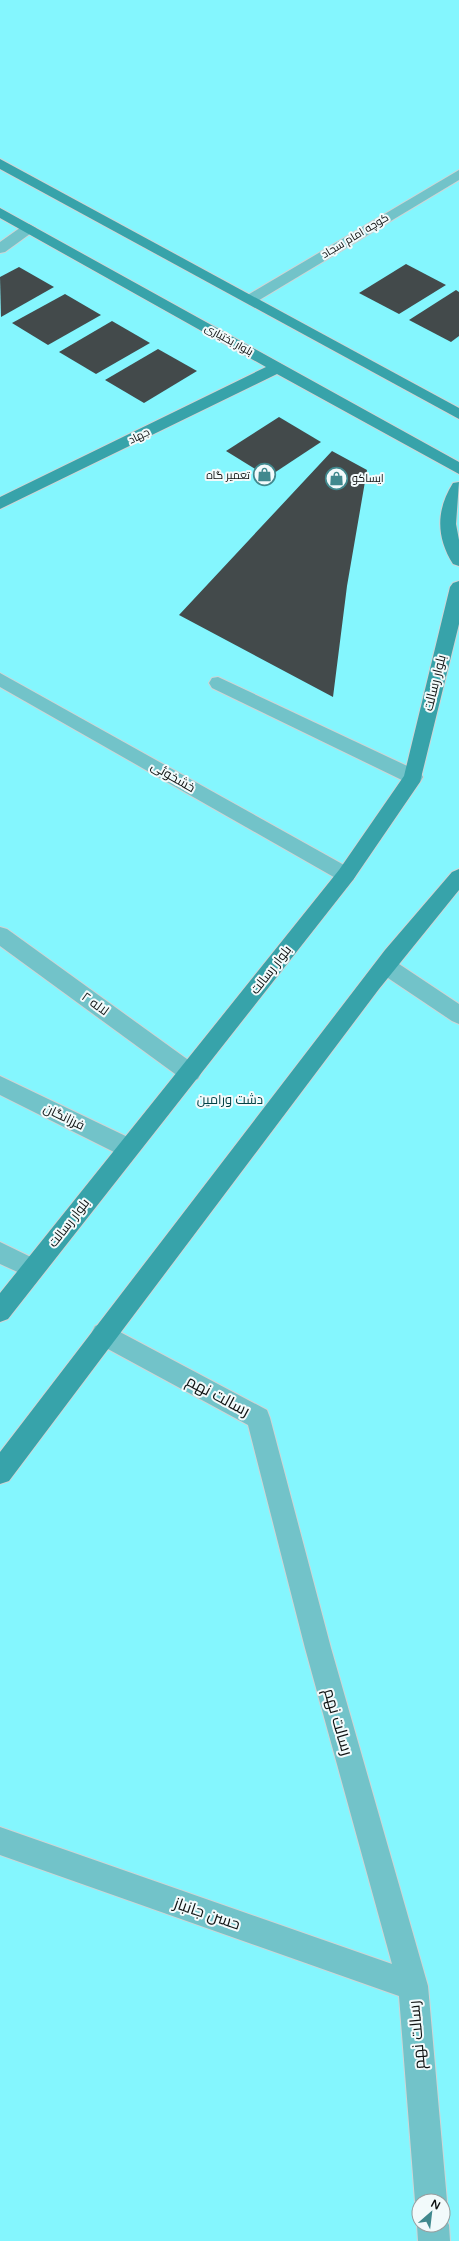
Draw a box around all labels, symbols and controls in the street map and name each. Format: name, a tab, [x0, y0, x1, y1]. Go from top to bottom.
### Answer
street label: کوچه امام سجاد	[319, 211, 391, 262]
street label: بلوار بختیاری	[202, 321, 256, 359]
street label: جهاد	[126, 425, 152, 447]
shop icon: تعمیر گاه	[252, 462, 278, 488]
shop icon: ایساکو	[323, 465, 349, 491]
place label: تعمیر گاه	[206, 469, 250, 482]
place label: ایساکو	[352, 472, 384, 485]
street label: بلوار رسالت	[420, 653, 450, 713]
street label: خشخوئی	[148, 758, 198, 796]
street label: بلوار رسالت	[247, 942, 295, 998]
street label: لاله ۲	[78, 989, 112, 1019]
park label: دشت ورامین	[197, 1092, 263, 1108]
street label: فرزانگان	[41, 1100, 87, 1134]
street label: بلوار رسالت	[45, 1195, 93, 1251]
street label: رسالت نهم	[182, 1371, 253, 1422]
street label: رسالت نهم	[318, 1686, 357, 1758]
street label: حسن جانباز	[170, 1893, 243, 1935]
street label: رسالت نهم	[404, 2000, 431, 2070]
north arrow	[411, 2193, 451, 2233]
text: N	[429, 2197, 442, 2212]

